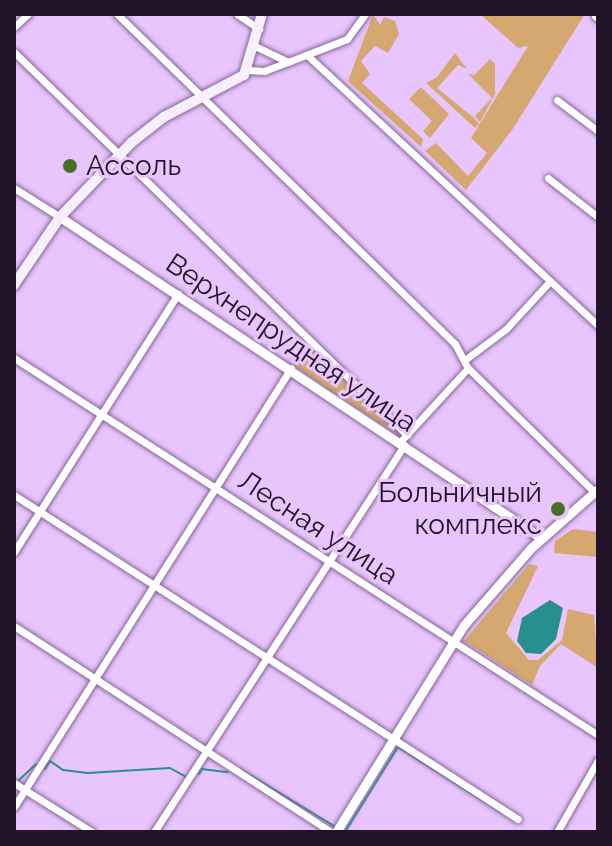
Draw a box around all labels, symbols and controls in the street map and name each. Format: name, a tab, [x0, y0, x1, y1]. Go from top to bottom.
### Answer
place label: Ассоль	[86, 149, 181, 183]
marker: Ассоль	[61, 157, 79, 175]
street label: Верхнепрудная улица	[159, 246, 423, 440]
street label: Лесная улица	[231, 464, 405, 592]
place label: Больничный комплекс	[378, 476, 542, 542]
marker: Больничный комплекс	[549, 500, 567, 518]

